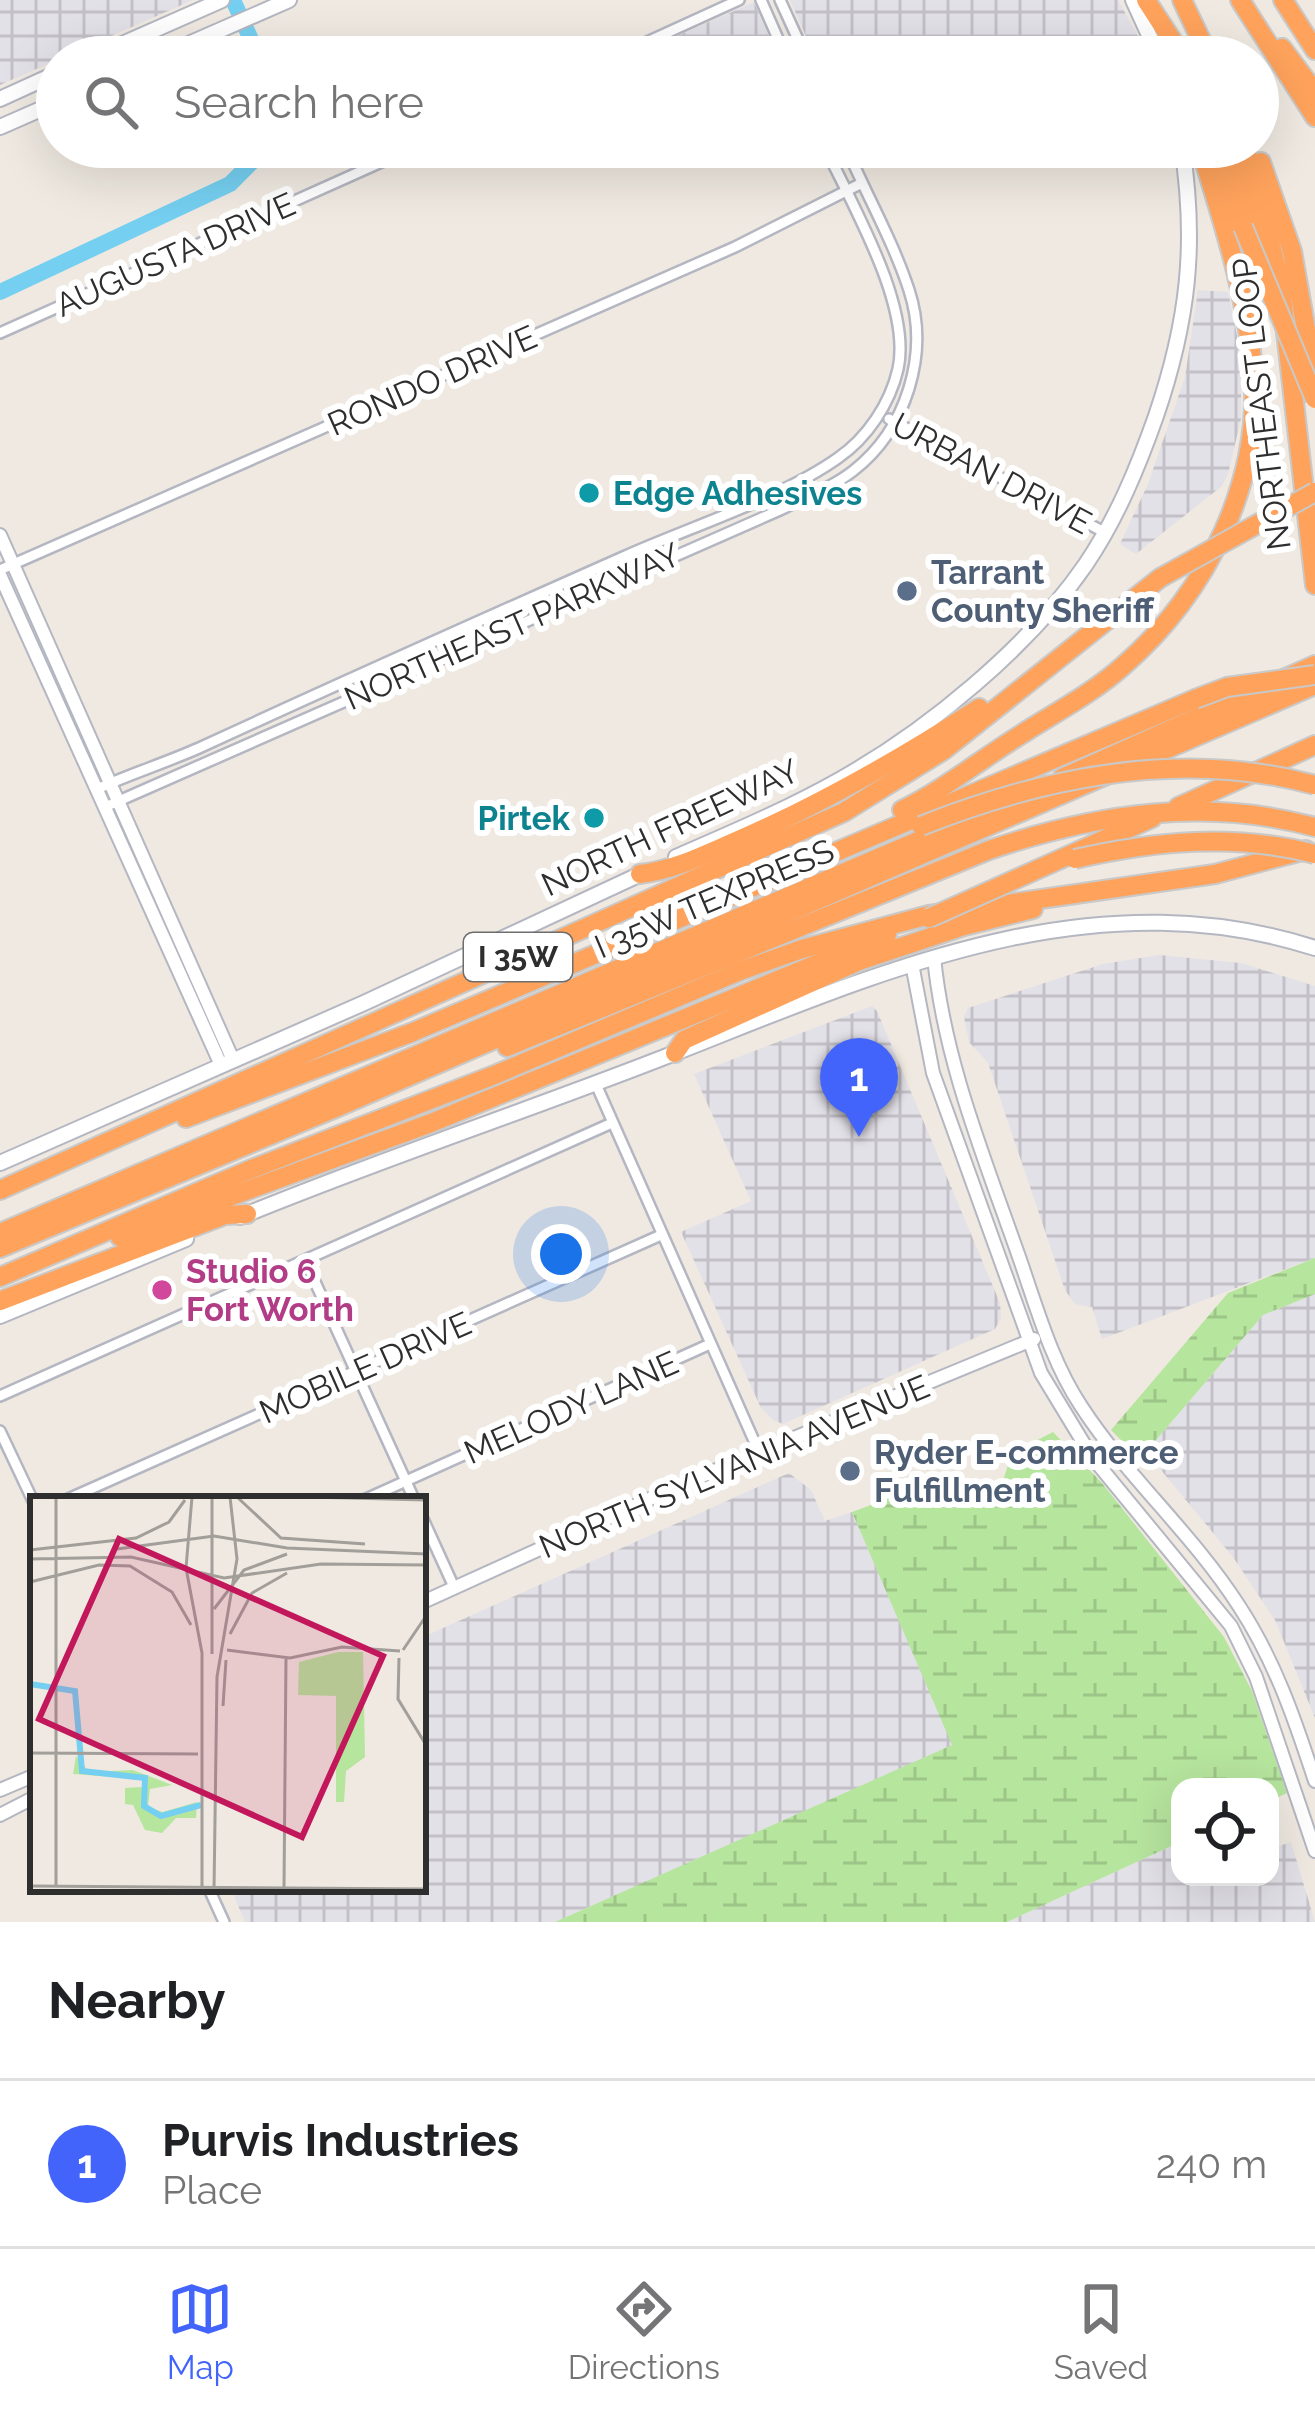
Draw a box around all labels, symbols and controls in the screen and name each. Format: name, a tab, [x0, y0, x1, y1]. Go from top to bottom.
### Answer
search box	[36, 36, 1279, 168]
icon: search	[78, 69, 144, 135]
text: Search here	[174, 76, 424, 129]
street label: AUGUSTA DRIVE	[49, 184, 301, 325]
street label: NORTHEAST LOOP	[1224, 256, 1299, 552]
street label: RONDO DRIVE	[322, 317, 543, 444]
street label: URBAN DRIVE	[885, 405, 1098, 542]
place label: Edge Adhesives	[613, 474, 862, 513]
marker: Edge Adhesives	[576, 480, 602, 506]
street label: NORTHEAST PARKWAY	[338, 535, 686, 718]
place label: Tarrant County Sheriff	[931, 553, 1155, 630]
marker: Tarrant County Sheriff	[894, 578, 920, 604]
street label: NORTH FREEWAY	[535, 751, 805, 904]
place label: Pirtek	[478, 799, 571, 838]
marker: Pirtek	[581, 805, 607, 831]
street label: I 35W TEXPRESS	[589, 831, 840, 966]
road number: I 35W	[464, 933, 572, 981]
pin: 1	[820, 1038, 898, 1137]
your location	[531, 1224, 591, 1284]
place label: Studio 6 Fort Worth	[186, 1252, 354, 1329]
marker: Studio 6 Fort Worth	[149, 1277, 175, 1303]
street label: MOBILE DRIVE	[253, 1303, 477, 1432]
street label: MELODY LANE	[458, 1343, 684, 1472]
street label: NORTH SYLVANIA AVENUE	[533, 1367, 935, 1566]
place label: Ryder E-commerce Fulfillment	[874, 1433, 1179, 1510]
marker: Ryder E-commerce Fulfillment	[837, 1458, 863, 1484]
inset map	[30, 1496, 426, 1892]
map controls	[1171, 1778, 1279, 1886]
button: locate	[1171, 1778, 1279, 1886]
text: Nearby	[48, 1970, 225, 2030]
text: Purvis Industries	[162, 2114, 519, 2167]
text: 1	[77, 2141, 97, 2187]
text: 240 m	[1156, 2141, 1267, 2187]
text: Place	[162, 2167, 262, 2213]
tab: Map	[167, 2276, 234, 2387]
tab: Directions	[568, 2276, 720, 2387]
tab: Saved	[1054, 2276, 1148, 2387]

